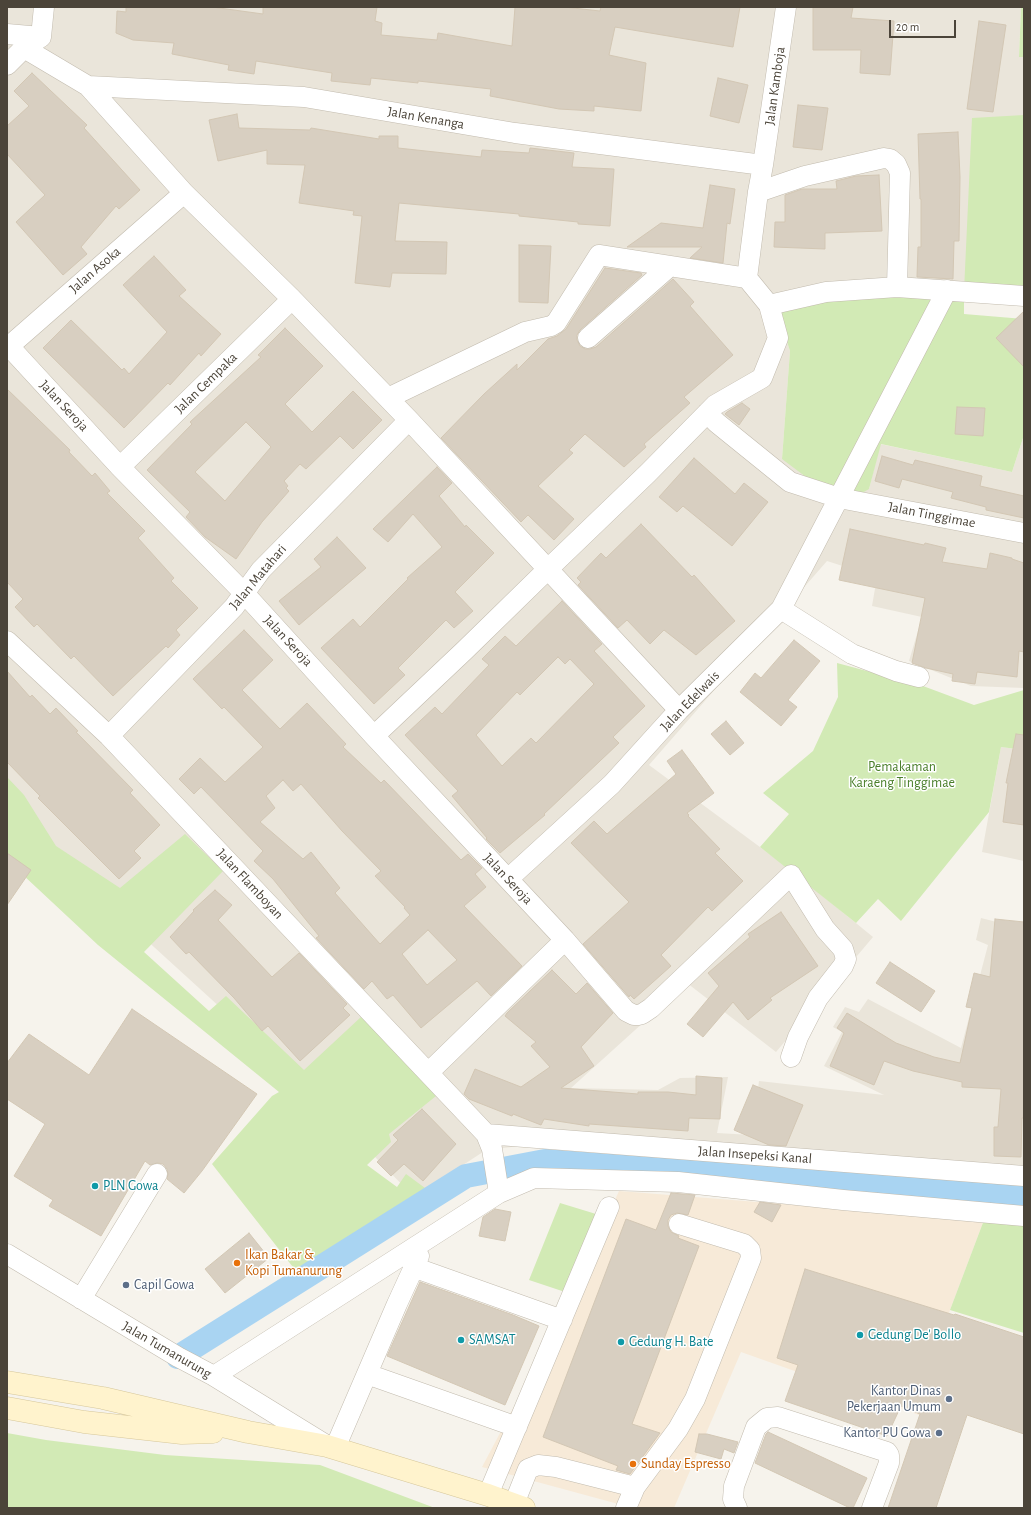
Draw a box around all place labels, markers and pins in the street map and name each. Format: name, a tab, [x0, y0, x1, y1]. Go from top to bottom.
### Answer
place label: PLN Gowa	[103, 1178, 158, 1194]
marker: PLN Gowa	[90, 1181, 100, 1191]
place label: Ikan Bakar & Kopi Tumanurung	[245, 1247, 342, 1280]
marker: Ikan Bakar & Kopi Tumanurung	[232, 1258, 242, 1268]
place label: Capil Gowa	[134, 1277, 195, 1293]
marker: Capil Gowa	[121, 1280, 131, 1290]
place label: Gedung De' Bollo	[868, 1327, 961, 1343]
marker: Gedung De' Bollo	[855, 1330, 865, 1340]
place label: SAMSAT	[469, 1332, 516, 1348]
place label: Gedung H. Bate	[629, 1334, 714, 1350]
marker: SAMSAT	[456, 1335, 466, 1345]
marker: Gedung H. Bate	[616, 1337, 626, 1347]
place label: Kantor Dinas Pekerjaan Umum	[847, 1383, 941, 1416]
marker: Kantor Dinas Pekerjaan Umum	[944, 1394, 954, 1404]
place label: Kantor PU Gowa	[843, 1425, 931, 1441]
marker: Kantor PU Gowa	[934, 1428, 944, 1438]
place label: Sunday Espresso	[641, 1456, 731, 1472]
marker: Sunday Espresso	[628, 1459, 638, 1469]

